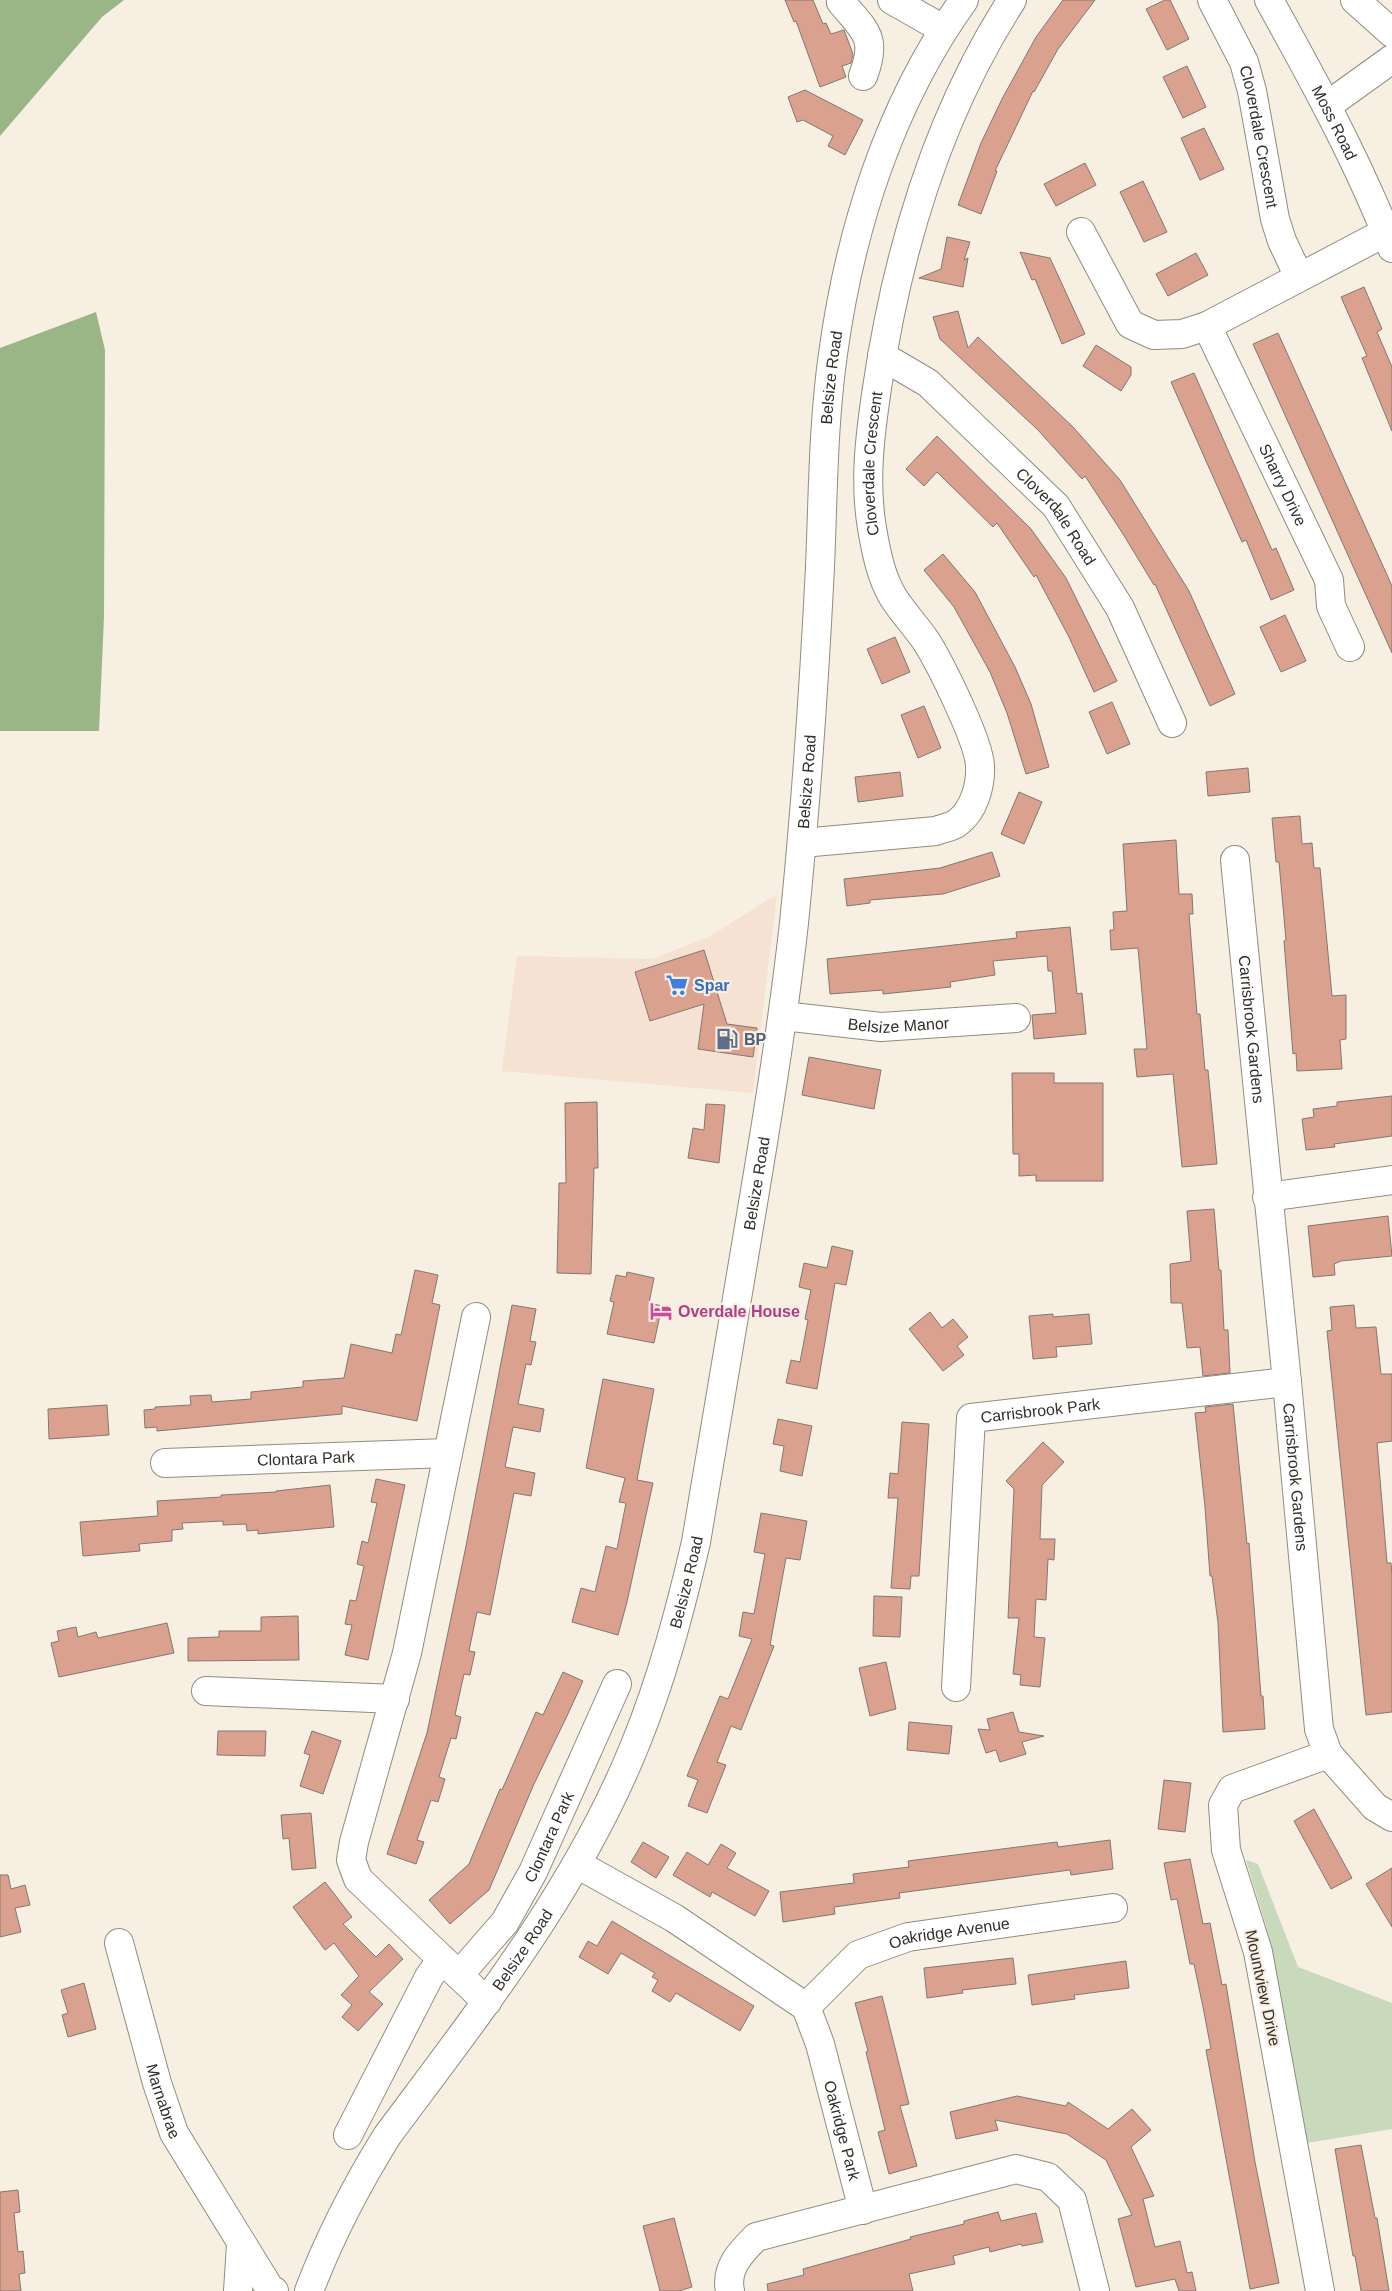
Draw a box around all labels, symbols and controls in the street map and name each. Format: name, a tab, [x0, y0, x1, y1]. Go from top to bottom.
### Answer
street label: Cloverdale Crescent	[1237, 63, 1281, 210]
street label: Moss Road	[1309, 82, 1361, 162]
street label: Belsize Road	[817, 329, 845, 425]
street label: Cloverdale Crescent	[860, 390, 885, 537]
street label: Sharry Drive	[1256, 441, 1310, 529]
street label: Cloverdale Road	[1013, 464, 1099, 568]
street label: Belsize Road	[794, 734, 818, 829]
street label: Carrisbrook Gardens	[1236, 954, 1268, 1104]
supermarket icon: Spar	[664, 972, 690, 998]
place label: Spar	[694, 977, 730, 994]
street label: Belsize Manor	[847, 1014, 950, 1036]
fuel station icon: BP	[714, 1026, 740, 1052]
place label: BP	[744, 1031, 767, 1048]
street label: Belsize Road	[740, 1135, 772, 1231]
hotel icon: Overdale House	[648, 1298, 674, 1324]
place label: Overdale House	[678, 1303, 800, 1320]
street label: Carrisbrook Park	[980, 1395, 1102, 1425]
street label: Carrisbrook Gardens	[1280, 1402, 1311, 1552]
street label: Clontara Park	[257, 1448, 356, 1468]
street label: Belsize Road	[666, 1535, 705, 1630]
street label: Clontara Park	[520, 1788, 577, 1885]
street label: Belsize Road	[489, 1906, 556, 1994]
street label: Oakridge Avenue	[886, 1914, 1011, 1952]
street label: Mountview Drive	[1242, 1928, 1284, 2048]
street label: Marnabrae	[144, 2062, 184, 2142]
street label: Oakridge Park	[821, 2079, 864, 2183]

